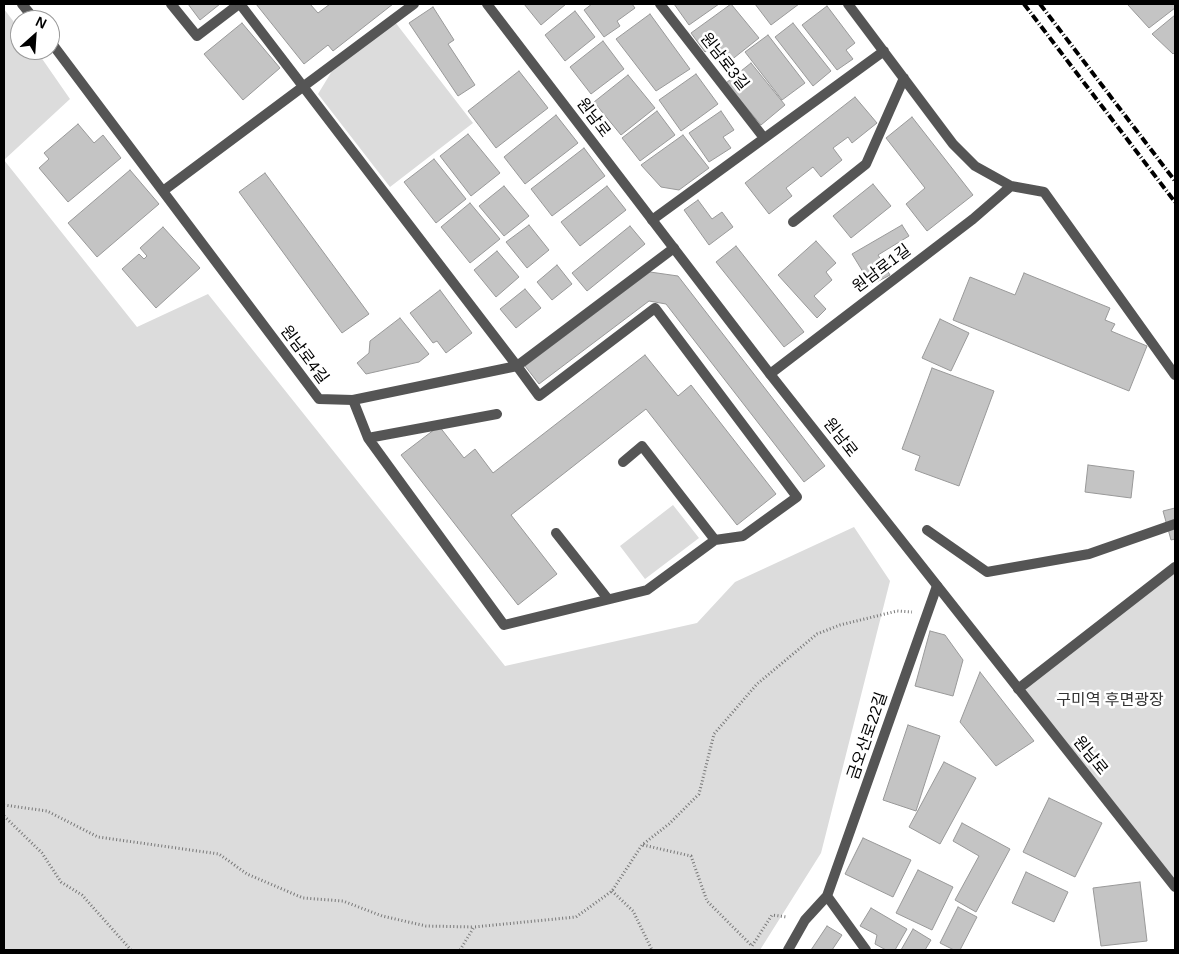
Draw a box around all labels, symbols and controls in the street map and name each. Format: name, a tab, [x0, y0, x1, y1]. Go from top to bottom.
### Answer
north arrow	[10, 10, 60, 60]
text: N	[33, 13, 49, 32]
street label: 원남로3길	[696, 29, 752, 95]
street label: 원남로	[572, 95, 614, 141]
street label: 원남로1길	[849, 241, 915, 297]
street label: 원남로4길	[276, 322, 332, 388]
street label: 원남로	[819, 415, 861, 461]
street label: 금오산로22길	[844, 690, 892, 782]
park label: 구미역 후면광장	[1056, 691, 1164, 711]
street label: 원남로	[1069, 733, 1111, 779]

